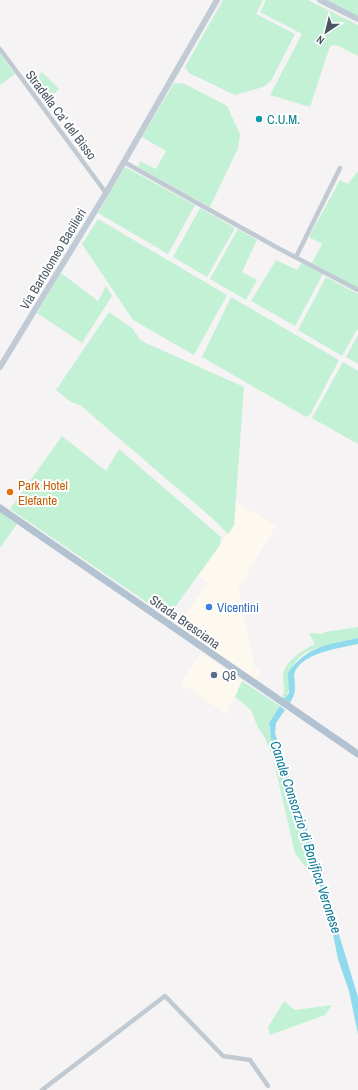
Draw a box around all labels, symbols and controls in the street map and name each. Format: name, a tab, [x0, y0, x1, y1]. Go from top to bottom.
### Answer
north arrow	[306, 12, 346, 52]
text: N	[314, 33, 327, 48]
street label: Stradella Ca' del Bisso	[22, 67, 100, 163]
place label: C.U.M.	[267, 111, 300, 128]
marker: C.U.M.	[254, 114, 264, 124]
street label: Via Bartolomeo Bacilieri	[16, 205, 90, 313]
place label: Park Hotel Elefante	[18, 477, 68, 509]
marker: Park Hotel Elefante	[5, 487, 15, 497]
street label: Strada Bresciana	[146, 591, 224, 653]
place label: Vicentini	[217, 599, 259, 616]
marker: Vicentini	[204, 602, 214, 612]
place label: Q8	[222, 667, 236, 684]
marker: Q8	[209, 670, 219, 680]
water label: Canale Consorzio di Bonifica Veronese	[266, 738, 346, 936]

